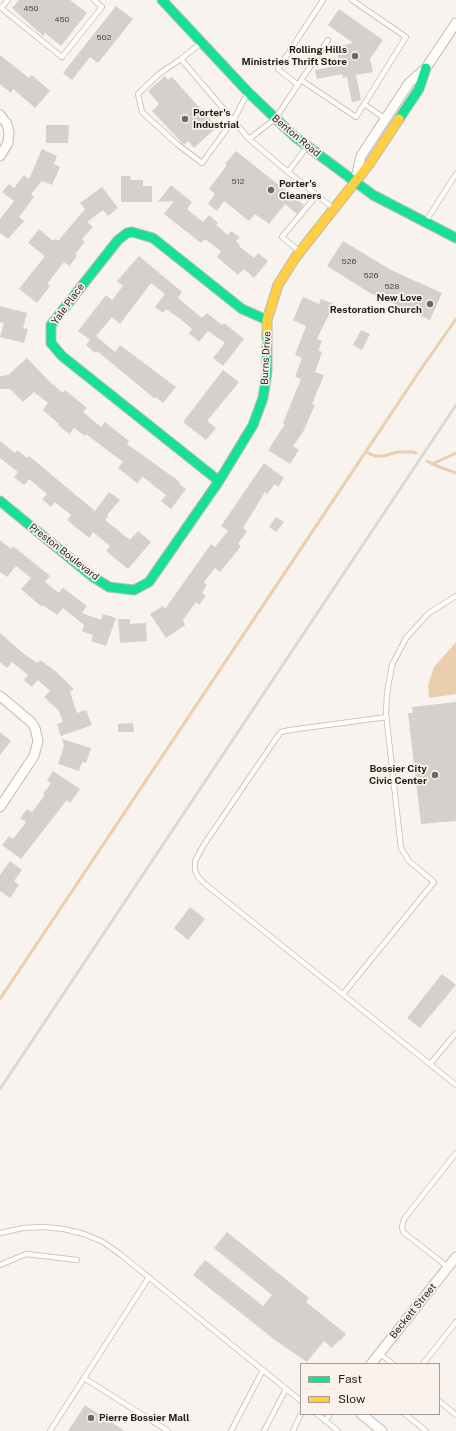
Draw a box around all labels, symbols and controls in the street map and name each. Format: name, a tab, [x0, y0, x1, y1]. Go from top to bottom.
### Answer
house number: 450	[24, 4, 38, 14]
house number: 450	[55, 15, 69, 25]
house number: 502	[97, 33, 111, 43]
place label: Rolling Hills Ministries Thrift Store	[242, 44, 347, 68]
marker: Rolling Hills Ministries Thrift Store	[350, 51, 360, 61]
place label: Porter's Industrial	[193, 107, 239, 130]
street label: Benton Road	[269, 112, 323, 160]
marker: Porter's Industrial	[180, 114, 190, 124]
house number: 512	[231, 177, 245, 187]
place label: Porter's Cleaners	[279, 178, 322, 202]
marker: Porter's Cleaners	[266, 185, 276, 195]
house number: 526	[342, 257, 356, 267]
house number: 526	[364, 271, 378, 281]
street label: Yale Place	[49, 281, 87, 327]
house number: 528	[384, 282, 400, 292]
place label: New Love Restoration Church	[330, 292, 422, 316]
marker: New Love Restoration Church	[425, 299, 435, 309]
street label: Burns Drive	[259, 331, 273, 385]
street label: Preston Boulevard	[27, 521, 101, 583]
place label: Bossier City Civic Center	[369, 763, 427, 786]
marker: Bossier City Civic Center	[430, 770, 440, 780]
street label: Beckett Street	[387, 1281, 439, 1341]
legend	[300, 1363, 440, 1415]
text: Fast	[338, 1372, 362, 1386]
text: Slow	[338, 1392, 365, 1406]
place label: Pierre Bossier Mall	[99, 1412, 189, 1424]
marker: Pierre Bossier Mall	[86, 1413, 96, 1423]

